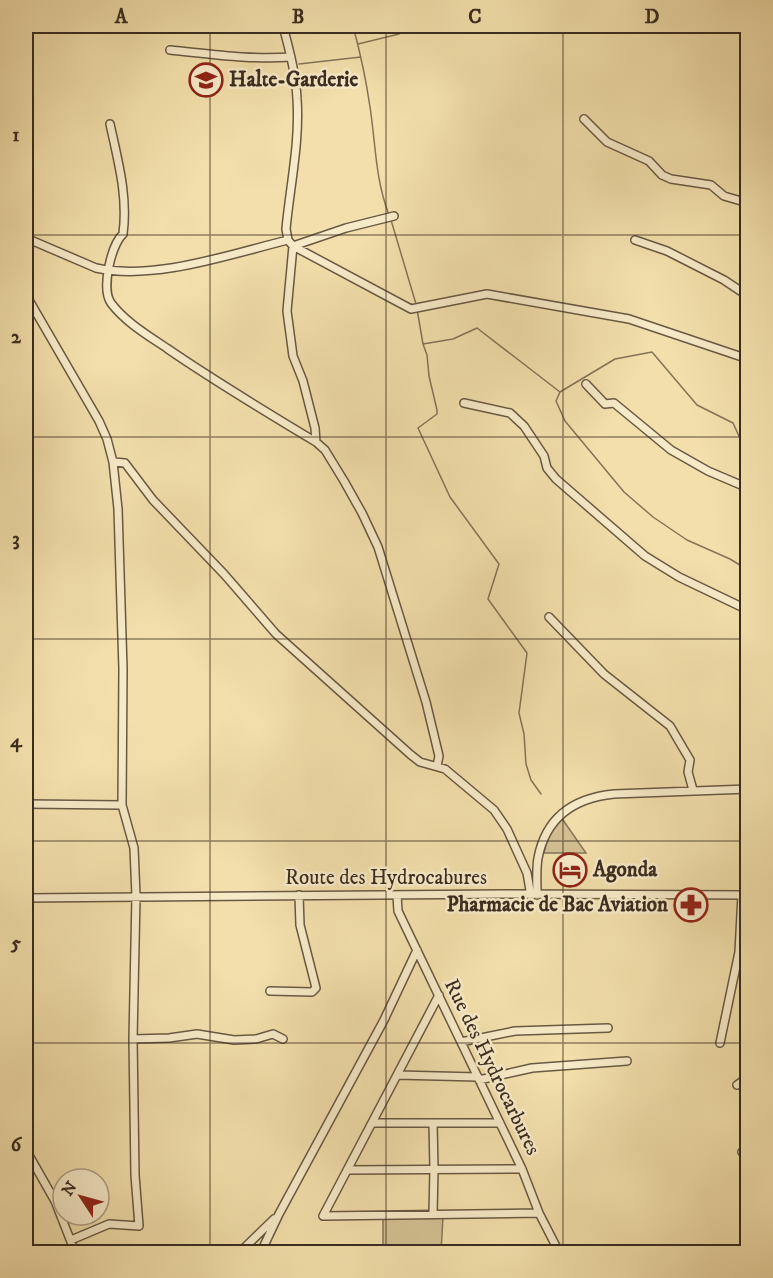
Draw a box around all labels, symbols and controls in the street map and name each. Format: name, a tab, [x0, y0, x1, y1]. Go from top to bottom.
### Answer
text: A	[114, 5, 129, 30]
text: B	[292, 5, 304, 30]
text: C	[468, 5, 482, 30]
text: D	[645, 5, 660, 30]
school or university icon: Halte-Garderie	[188, 62, 224, 98]
place label: Halte-Garderie	[229, 67, 358, 93]
text: 1	[12, 123, 20, 148]
text: 2	[11, 325, 22, 350]
text: 3	[12, 527, 20, 552]
text: 4	[10, 729, 23, 754]
hotel icon: Agonda	[552, 852, 588, 888]
place label: Agonda	[592, 857, 658, 883]
street label: Route des Hydrocabures	[285, 865, 487, 891]
pharmacy icon: Pharmacie de Bac Aviation	[673, 887, 709, 923]
place label: Pharmacie de Bac Aviation	[446, 892, 669, 918]
text: 5	[10, 931, 21, 956]
street label: Rue des Hydrocarbures	[438, 975, 546, 1159]
text: 6	[11, 1133, 23, 1158]
north arrow	[51, 1167, 111, 1227]
text: N	[58, 1178, 82, 1200]

